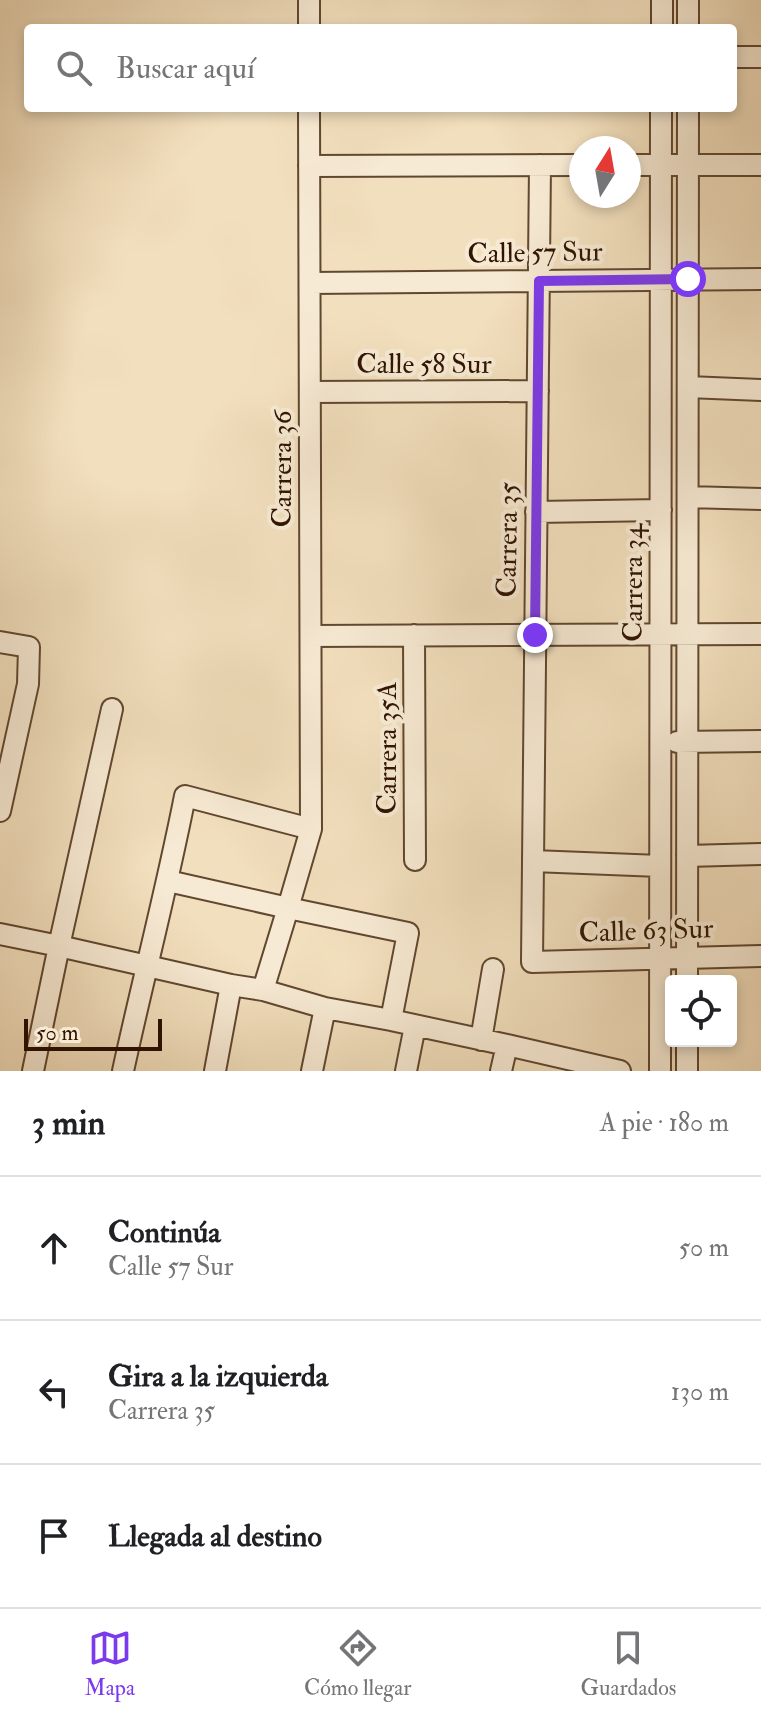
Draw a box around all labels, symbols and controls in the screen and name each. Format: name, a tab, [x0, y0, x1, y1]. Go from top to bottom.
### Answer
search box	[24, 24, 737, 112]
icon: search	[52, 46, 96, 90]
text: Buscar aquí	[116, 50, 255, 87]
north arrow	[569, 136, 641, 208]
street label: Calle 57 Sur	[467, 234, 603, 272]
route start	[670, 261, 706, 297]
street label: Calle 58 Sur	[356, 347, 492, 382]
street label: Carrera 36	[265, 409, 300, 528]
street label: Carrera 35	[489, 481, 527, 598]
street label: Carrera 34	[616, 522, 651, 642]
route end	[517, 617, 553, 653]
street label: Carrera 35A	[370, 681, 405, 815]
street label: Calle 63 Sur	[578, 911, 715, 951]
map controls	[665, 975, 737, 1047]
button: locate	[665, 975, 737, 1047]
scale bar	[24, 1015, 162, 1051]
text: 50 m	[36, 1019, 78, 1047]
text: 3 min	[32, 1102, 105, 1145]
text: A pie · 180 m	[600, 1107, 729, 1139]
text: Continúa	[108, 1214, 221, 1251]
icon: ahead	[32, 1226, 76, 1270]
text: 50 m	[679, 1232, 729, 1264]
text: Calle 57 Sur	[108, 1251, 234, 1283]
text: Gira a la izquierda	[108, 1358, 328, 1395]
icon: left	[32, 1370, 76, 1414]
text: 130 m	[671, 1376, 729, 1408]
text: Carrera 35	[108, 1395, 215, 1427]
icon: arrive	[32, 1514, 76, 1558]
text: Llegada al destino	[108, 1518, 322, 1555]
tab: Mapa	[85, 1626, 135, 1702]
tab: Cómo llegar	[304, 1626, 411, 1702]
tab: Guardados	[581, 1626, 676, 1702]

